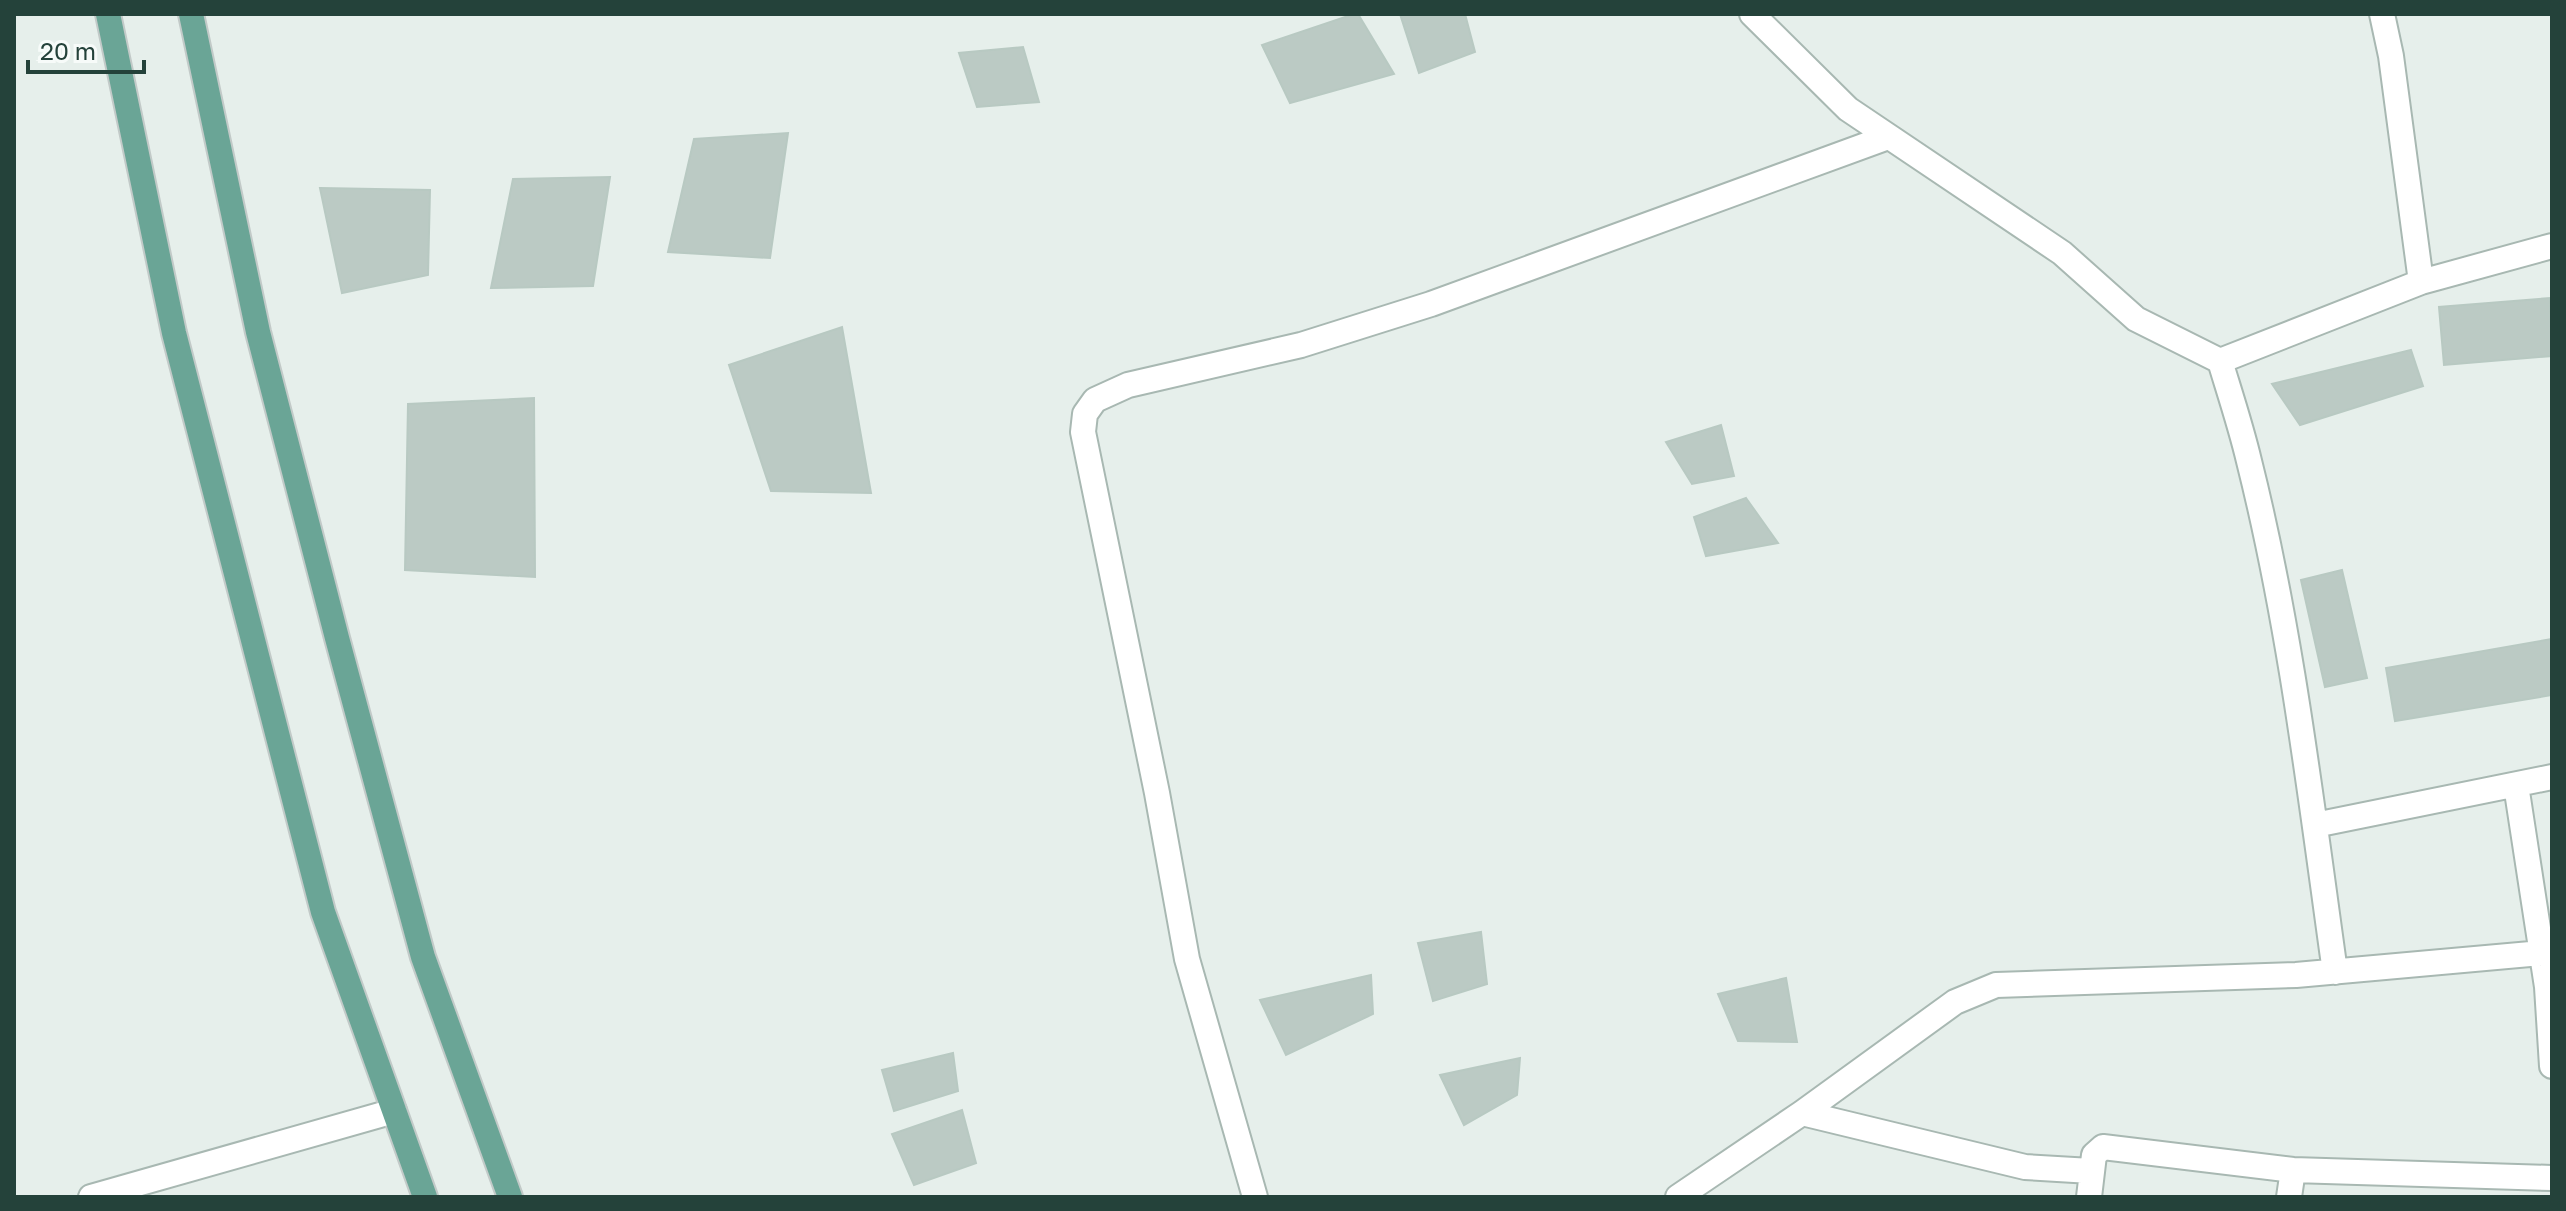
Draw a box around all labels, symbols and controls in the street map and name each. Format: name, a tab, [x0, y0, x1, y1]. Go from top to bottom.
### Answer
scale bar	[28, 24, 144, 74]
text: 20 m	[40, 36, 96, 65]

